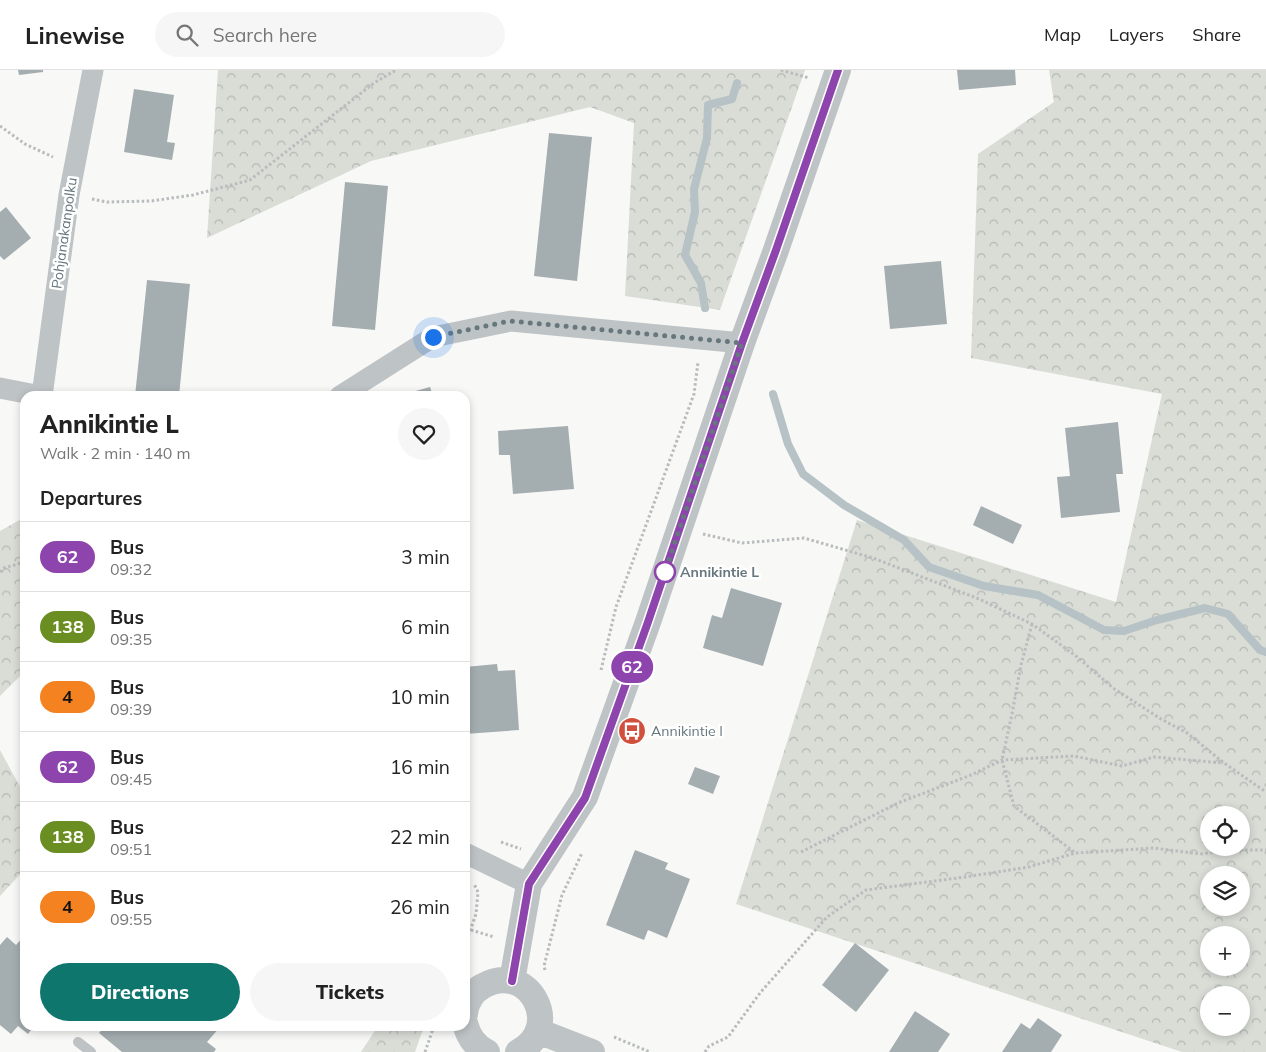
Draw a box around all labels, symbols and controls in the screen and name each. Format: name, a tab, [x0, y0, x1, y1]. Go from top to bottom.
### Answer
search box	[155, 12, 505, 57]
text: Linewise	[25, 20, 125, 50]
icon: search	[173, 21, 201, 49]
text: Search here	[213, 23, 317, 47]
text: Map	[1044, 23, 1081, 46]
text: Layers	[1109, 23, 1164, 46]
text: Share	[1192, 23, 1241, 46]
street label: Pohjanakanpolku	[47, 176, 81, 290]
your location	[421, 325, 446, 350]
button: heart	[398, 408, 450, 460]
text: Annikintie L	[40, 409, 179, 439]
text: Walk · 2 min · 140 m	[40, 443, 191, 463]
text: Departures	[40, 486, 142, 510]
text: Bus	[110, 535, 144, 559]
text: 62	[57, 545, 78, 568]
text: 3 min	[401, 545, 450, 569]
text: 09:32	[110, 559, 152, 579]
marker: Annikintie L	[654, 561, 676, 583]
place label: Annikintie L	[680, 563, 759, 581]
text: Bus	[110, 605, 144, 629]
text: 138	[51, 615, 84, 638]
text: 6 min	[401, 615, 450, 639]
text: 09:35	[110, 629, 152, 649]
line badge: 62	[610, 651, 654, 683]
text: 62	[621, 655, 643, 678]
text: Bus	[110, 675, 144, 699]
text: 4	[62, 685, 73, 708]
text: 10 min	[390, 685, 450, 709]
text: 09:39	[110, 699, 152, 719]
bus stop icon: Annikintie I	[617, 716, 647, 746]
place label: Annikintie I	[651, 722, 723, 740]
text: Bus	[110, 745, 144, 769]
text: 62	[57, 755, 78, 778]
text: 16 min	[390, 755, 450, 779]
text: 09:45	[110, 769, 152, 789]
map controls	[1200, 806, 1250, 1036]
button: locate	[1200, 806, 1250, 856]
text: Bus	[110, 815, 144, 839]
text: 138	[51, 825, 84, 848]
text: 22 min	[390, 825, 450, 849]
text: 09:51	[110, 839, 152, 859]
button: layers	[1200, 866, 1250, 916]
text: Bus	[110, 885, 144, 909]
text: 4	[62, 895, 73, 918]
text: 26 min	[390, 895, 450, 919]
text: 09:55	[110, 909, 152, 929]
button: +	[1200, 926, 1250, 976]
button: Directions	[40, 963, 240, 1021]
button: Tickets	[250, 963, 450, 1021]
button: −	[1200, 986, 1250, 1036]

